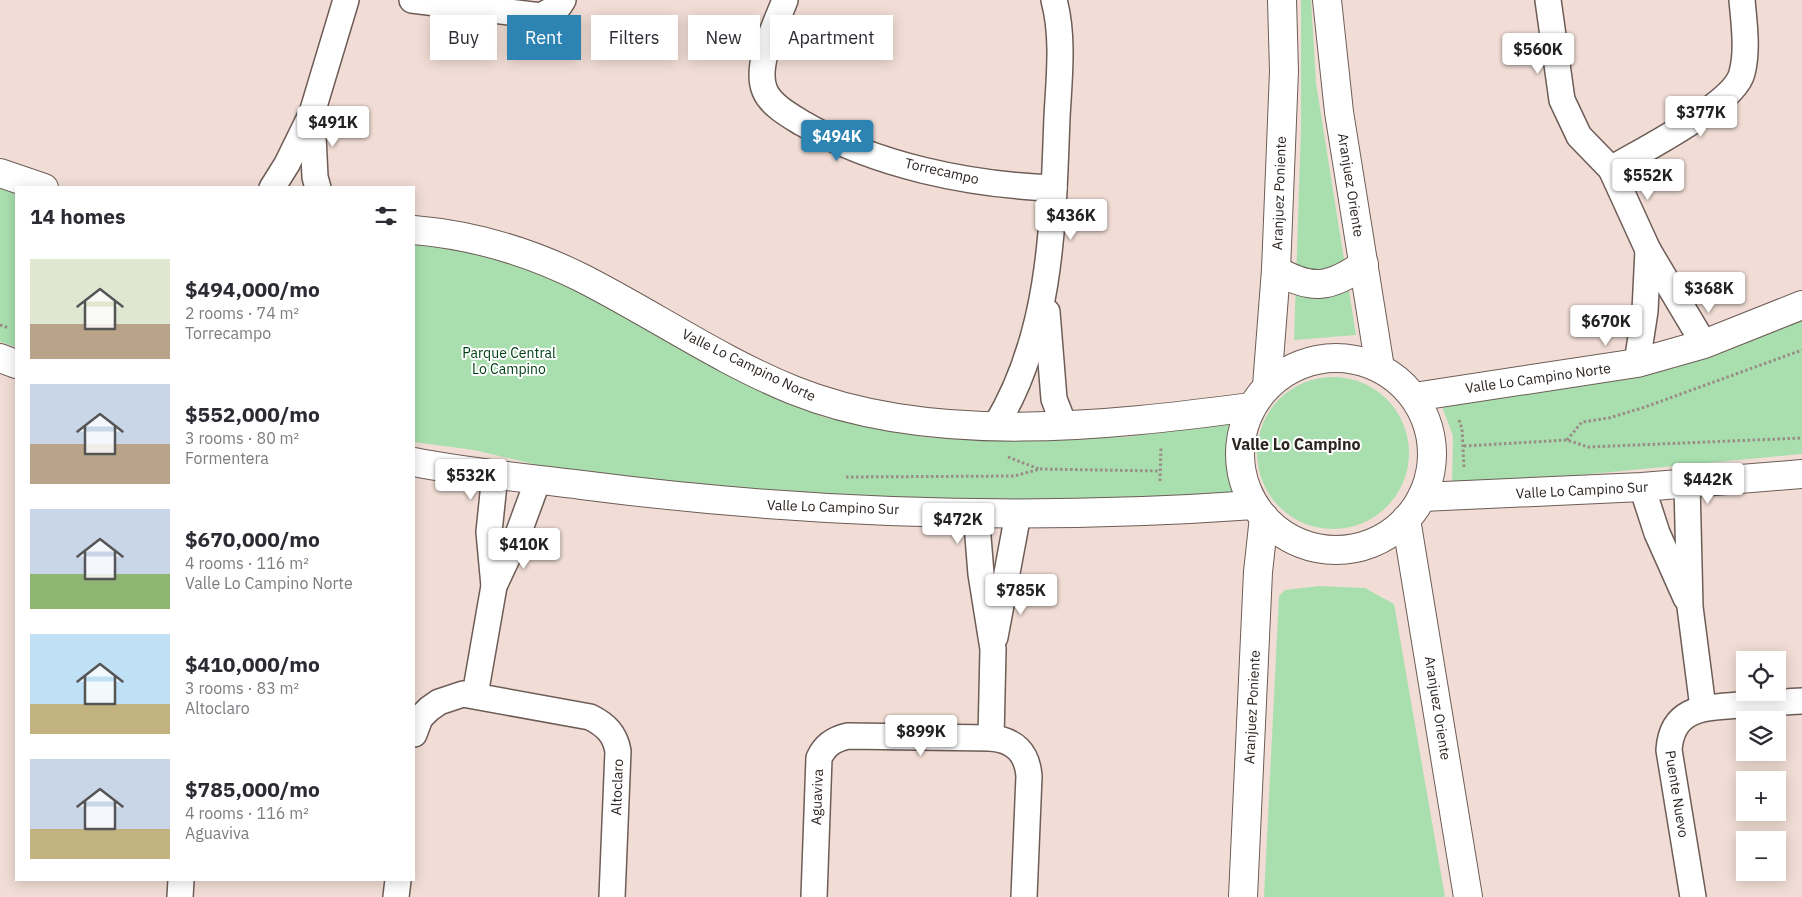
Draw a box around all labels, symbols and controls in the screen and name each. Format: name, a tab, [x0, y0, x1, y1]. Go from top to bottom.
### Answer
chip: Buy	[430, 15, 497, 60]
chip: Rent	[507, 15, 581, 60]
chip: Filters	[591, 15, 678, 60]
chip: New	[688, 15, 760, 60]
chip: Apartment	[770, 15, 893, 60]
pin: $560K	[1503, 32, 1573, 75]
text: $560K	[1513, 39, 1563, 59]
pin: $377K	[1666, 96, 1736, 138]
text: $377K	[1676, 102, 1726, 122]
pin: $491K	[298, 106, 368, 148]
text: $491K	[308, 112, 358, 132]
pin: $494K	[802, 120, 872, 162]
text: $494K	[812, 126, 862, 146]
street label: Aranjuez Oriente	[1334, 132, 1368, 239]
street label: Aranjuez Poniente	[1268, 135, 1290, 250]
street label: Torrecampo	[903, 154, 981, 188]
pin: $552K	[1613, 158, 1683, 201]
text: $552K	[1623, 165, 1673, 185]
pin: $436K	[1036, 198, 1106, 241]
text: 14 homes	[30, 202, 126, 230]
icon: filters	[372, 202, 400, 230]
text: $436K	[1046, 205, 1096, 225]
pin: $368K	[1674, 272, 1744, 314]
text: $494,000/mo	[185, 275, 320, 303]
text: $368K	[1684, 278, 1734, 298]
icon: home	[70, 279, 130, 339]
text: 2 rooms · 74 m²	[185, 303, 299, 323]
pin: $670K	[1571, 304, 1641, 347]
text: $670K	[1581, 311, 1631, 331]
text: Torrecampo	[185, 323, 271, 343]
street label: Valle Lo Campino Norte	[679, 325, 819, 405]
park label: Parque Central Lo Campino	[462, 344, 556, 378]
street label: Valle Lo Campino Norte	[1464, 359, 1612, 397]
text: $552,000/mo	[185, 400, 320, 428]
icon: home	[70, 404, 130, 464]
text: 3 rooms · 80 m²	[185, 428, 299, 448]
district label: Valle Lo Campino	[1231, 434, 1361, 454]
text: Formentera	[185, 448, 269, 468]
pin: $532K	[436, 458, 506, 501]
pin: $442K	[1673, 462, 1743, 505]
text: $532K	[446, 465, 496, 485]
text: $442K	[1683, 469, 1733, 489]
street label: Valle Lo Campino Sur	[1515, 478, 1649, 502]
street label: Valle Lo Campino Sur	[766, 496, 900, 518]
pin: $472K	[923, 502, 993, 545]
text: $472K	[933, 509, 983, 529]
text: $670,000/mo	[185, 525, 320, 553]
pin: $410K	[489, 528, 559, 570]
icon: home	[70, 529, 130, 589]
text: $410K	[499, 534, 549, 554]
text: 4 rooms · 116 m²	[185, 553, 309, 573]
text: Valle Lo Campino Norte	[185, 573, 353, 593]
pin: $785K	[986, 574, 1056, 616]
text: $785K	[996, 580, 1046, 600]
street label: Aranjuez Poniente	[1240, 649, 1264, 764]
text: $410,000/mo	[185, 650, 320, 678]
map controls	[1736, 651, 1786, 881]
button: locate	[1736, 651, 1786, 701]
icon: home	[70, 654, 130, 714]
street label: Aranjuez Oriente	[1421, 655, 1455, 762]
text: 3 rooms · 83 m²	[185, 678, 299, 698]
text: Altoclaro	[185, 698, 250, 718]
button: layers	[1736, 711, 1786, 761]
pin: $899K	[886, 714, 956, 757]
text: $899K	[896, 721, 946, 741]
street label: Puente Nuevo	[1661, 749, 1693, 839]
street label: Altoclaro	[607, 758, 627, 816]
street label: Aguaviva	[807, 768, 827, 825]
button: +	[1736, 771, 1786, 821]
text: $785,000/mo	[185, 775, 320, 803]
icon: home	[70, 779, 130, 839]
text: 4 rooms · 116 m²	[185, 803, 309, 823]
text: Aguaviva	[185, 823, 249, 843]
button: −	[1736, 831, 1786, 881]

